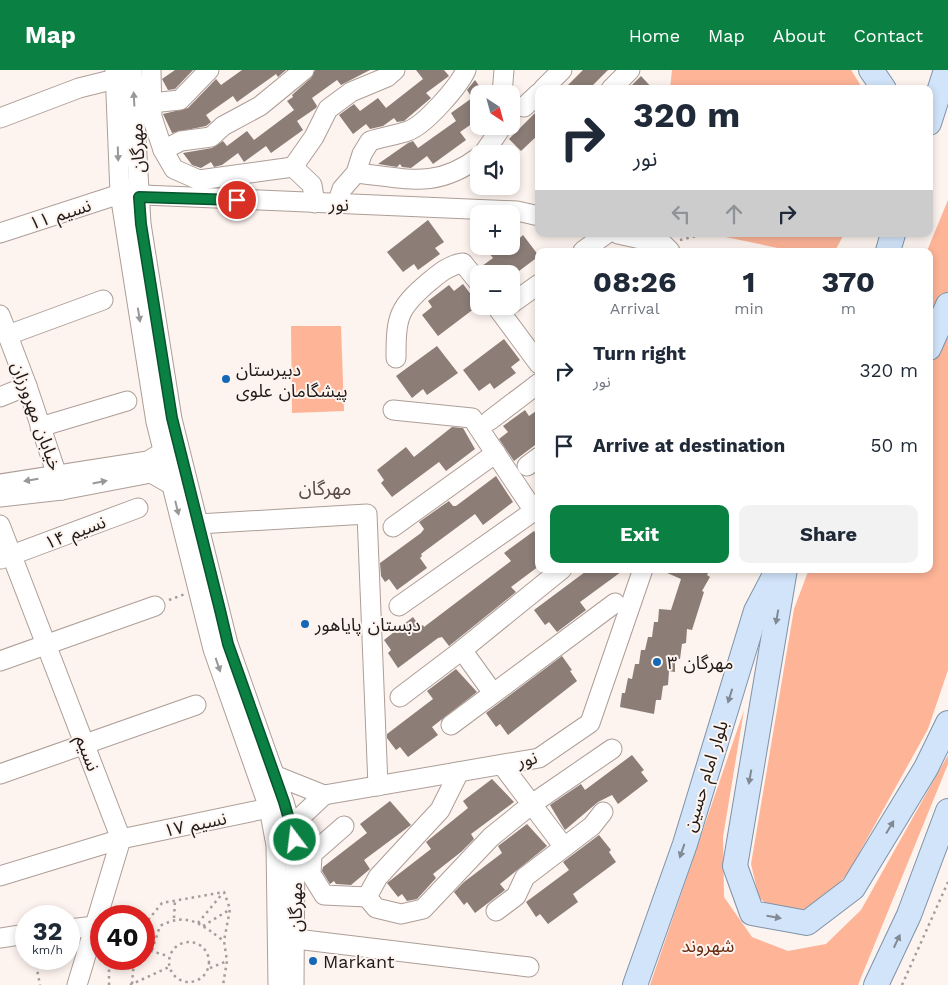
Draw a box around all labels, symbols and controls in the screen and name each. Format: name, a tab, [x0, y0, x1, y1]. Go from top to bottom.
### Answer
text: Map	[25, 21, 76, 49]
text: Home	[629, 25, 680, 46]
text: Map	[708, 25, 745, 46]
text: About	[773, 25, 825, 46]
text: Contact	[853, 25, 923, 46]
north arrow	[470, 85, 520, 135]
map controls	[470, 85, 520, 315]
one-way arrow	[130, 91, 138, 107]
text: 320 m	[633, 94, 740, 136]
icon: right	[550, 105, 615, 170]
street label: مهرگان	[125, 122, 150, 173]
button: sound	[470, 145, 520, 195]
one-way arrow	[115, 146, 123, 162]
text: نور	[633, 146, 657, 171]
pin	[216, 179, 258, 221]
icon: arrive	[223, 186, 251, 214]
street label: نور	[328, 193, 349, 216]
street label: نسیم ۱۱	[26, 194, 94, 237]
icon: left	[667, 200, 695, 228]
icon: ahead	[720, 200, 748, 228]
icon: right	[773, 200, 801, 228]
button: +	[470, 205, 520, 255]
text: 08:26	[593, 264, 676, 299]
text: 1	[742, 264, 755, 299]
text: 370	[821, 264, 875, 299]
button: −	[470, 265, 520, 315]
text: Arrival	[610, 299, 660, 318]
text: min	[734, 299, 764, 318]
text: m	[841, 299, 856, 318]
one-way arrow	[135, 307, 143, 323]
text: Turn right	[593, 342, 686, 365]
icon: right	[550, 357, 578, 385]
street label: خیابان مهرورزان	[7, 359, 66, 474]
place label: دبیرستان پیشگامان علوی	[236, 359, 348, 402]
text: 320 m	[859, 359, 918, 382]
text: نور	[593, 372, 611, 391]
marker: دبیرستان پیشگامان علوی	[220, 373, 232, 385]
icon: arrive	[550, 432, 578, 460]
text: Arrive at destination	[593, 434, 785, 457]
text: 50 m	[871, 434, 918, 457]
one-way arrow	[23, 476, 39, 484]
district label: مهرگان	[299, 477, 351, 500]
one-way arrow	[93, 478, 109, 486]
one-way arrow	[174, 501, 182, 516]
button: Exit	[550, 505, 729, 563]
button: Share	[739, 505, 918, 563]
street label: نسیم ۱۴	[41, 511, 110, 556]
one-way arrow	[773, 609, 781, 625]
place label: دبستان پایاهور	[314, 614, 421, 636]
marker: دبستان پایاهور	[299, 618, 311, 630]
place label: مهرگان ۳	[667, 652, 733, 674]
marker: مهرگان ۳	[651, 656, 663, 668]
one-way arrow	[215, 658, 222, 673]
one-way arrow	[725, 688, 733, 703]
street label: بلوار امام حسین	[678, 718, 736, 835]
street label: نسیم	[69, 732, 104, 775]
street label: نور	[514, 746, 540, 773]
one-way arrow	[745, 769, 753, 785]
street label: نسیم ۱۷	[162, 807, 229, 844]
position arrow	[268, 813, 320, 865]
one-way arrow	[885, 820, 894, 833]
one-way arrow	[678, 844, 686, 859]
street label: مهرگان	[285, 882, 307, 932]
speed limit sign: 40	[90, 905, 155, 970]
one-way arrow	[766, 913, 782, 921]
text: 32	[33, 917, 62, 946]
one-way arrow	[893, 934, 901, 948]
park label: شهروند	[682, 935, 734, 957]
text: km/h	[32, 943, 63, 957]
place label: Markant	[323, 951, 395, 972]
marker: Markant	[307, 955, 319, 967]

